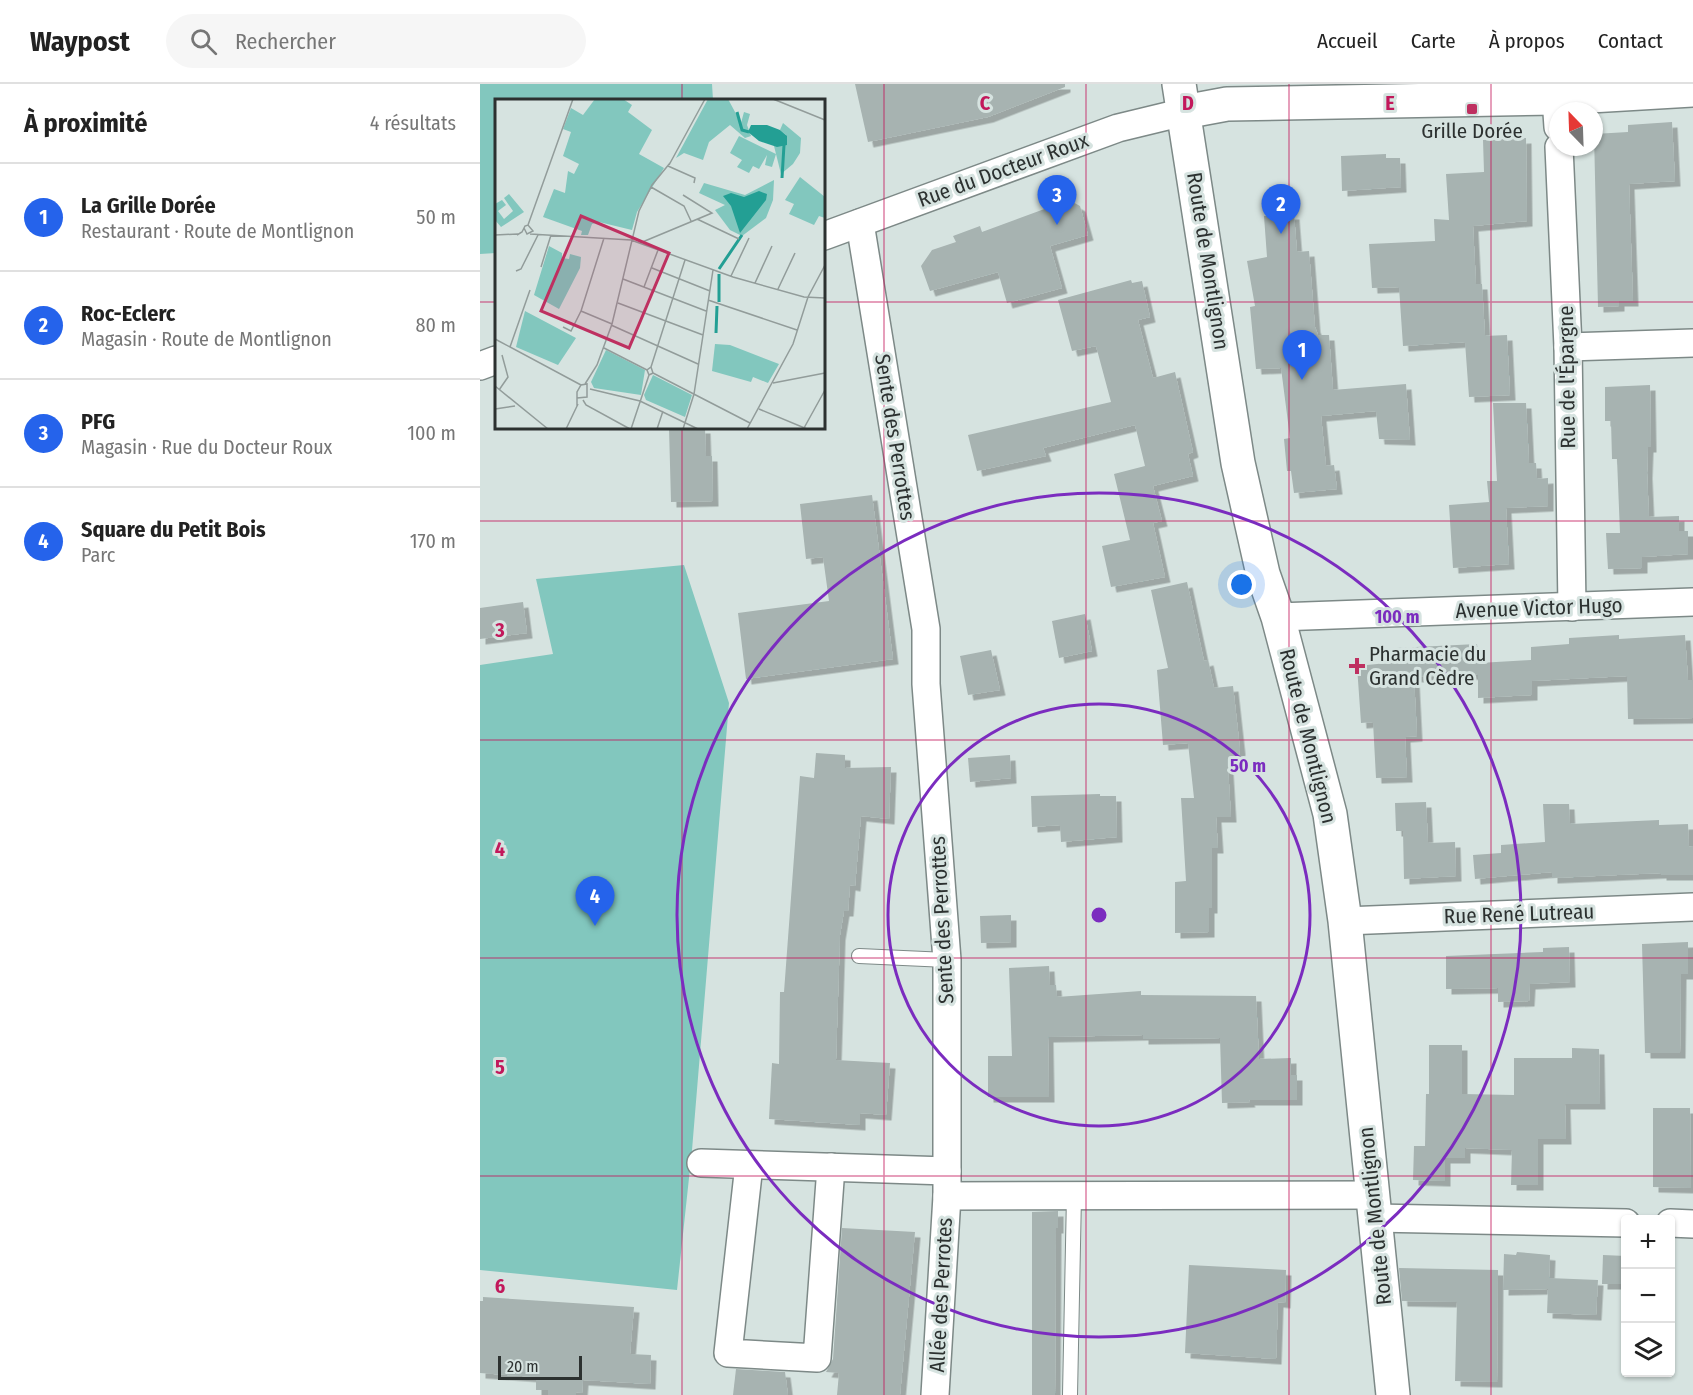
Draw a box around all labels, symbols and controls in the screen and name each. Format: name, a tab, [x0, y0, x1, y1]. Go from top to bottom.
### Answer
search box	[166, 14, 586, 68]
text: Waypost	[30, 25, 130, 58]
icon: search	[187, 25, 220, 58]
text: Rechercher	[235, 28, 336, 55]
text: Accueil	[1317, 28, 1378, 54]
text: Carte	[1411, 28, 1456, 54]
text: À propos	[1489, 28, 1565, 54]
text: Contact	[1598, 28, 1663, 54]
text: C	[980, 91, 991, 115]
text: D	[1182, 91, 1194, 115]
text: E	[1385, 91, 1395, 115]
inset map	[495, 99, 825, 429]
marker: Grille Dorée	[1465, 102, 1479, 116]
north arrow	[1549, 102, 1603, 156]
text: À proximité	[24, 108, 147, 139]
text: 4 résultats	[370, 111, 456, 135]
place label: Grille Dorée	[1421, 118, 1523, 144]
street label: Rue du Docteur Roux	[914, 127, 1093, 213]
street label: Route de Montlignon	[1181, 170, 1235, 352]
pin: 3	[1038, 176, 1076, 225]
pin: 2	[1262, 184, 1300, 234]
text: La Grille Dorée	[81, 192, 216, 219]
text: 1	[39, 205, 48, 229]
text: 50 m	[416, 205, 456, 229]
text: Restaurant · Route de Montlignon	[81, 219, 354, 243]
text: Roc-Eclerc	[81, 300, 175, 327]
street label: Rue de l'Épargne	[1553, 305, 1581, 449]
text: 2	[39, 313, 48, 337]
text: 80 m	[416, 313, 456, 337]
text: Magasin · Route de Montlignon	[81, 327, 332, 351]
pin: 1	[1282, 330, 1322, 380]
street label: Sente des Perrottes	[869, 352, 921, 522]
text: PFG	[81, 408, 115, 435]
text: 3	[39, 421, 48, 445]
text: 100 m	[407, 421, 456, 445]
text: Magasin · Rue du Docteur Roux	[81, 435, 332, 459]
text: Square du Petit Bois	[81, 516, 266, 543]
text: 4	[38, 529, 49, 553]
text: 170 m	[410, 529, 456, 553]
text: Parc	[81, 543, 115, 567]
your location	[1227, 570, 1256, 599]
street label: Avenue Victor Hugo	[1455, 592, 1623, 624]
text: 100 m	[1375, 606, 1419, 628]
text: 3	[494, 618, 505, 642]
place label: Pharmacie du Grand Cèdre	[1369, 641, 1487, 691]
street label: Route de Montlignon	[1274, 646, 1342, 826]
marker: Pharmacie du Grand Cèdre	[1350, 659, 1364, 673]
text: 50 m	[1230, 755, 1266, 777]
street label: Sente des Perrottes	[925, 835, 959, 1004]
text: 4	[495, 837, 505, 861]
pin: 4	[576, 876, 614, 926]
street label: Rue René Lutreau	[1443, 898, 1595, 930]
centre of rings	[1089, 905, 1109, 925]
text: 5	[495, 1055, 505, 1079]
street label: Route de Montlignon	[1353, 1126, 1397, 1306]
map controls	[1621, 1215, 1675, 1377]
button: +	[1621, 1215, 1675, 1269]
street label: Allée des Perrotes	[924, 1217, 958, 1373]
button: −	[1621, 1269, 1675, 1323]
text: 6	[495, 1274, 505, 1298]
button: layers	[1621, 1323, 1675, 1377]
scale bar	[498, 1353, 582, 1380]
text: 20 m	[507, 1357, 538, 1376]

